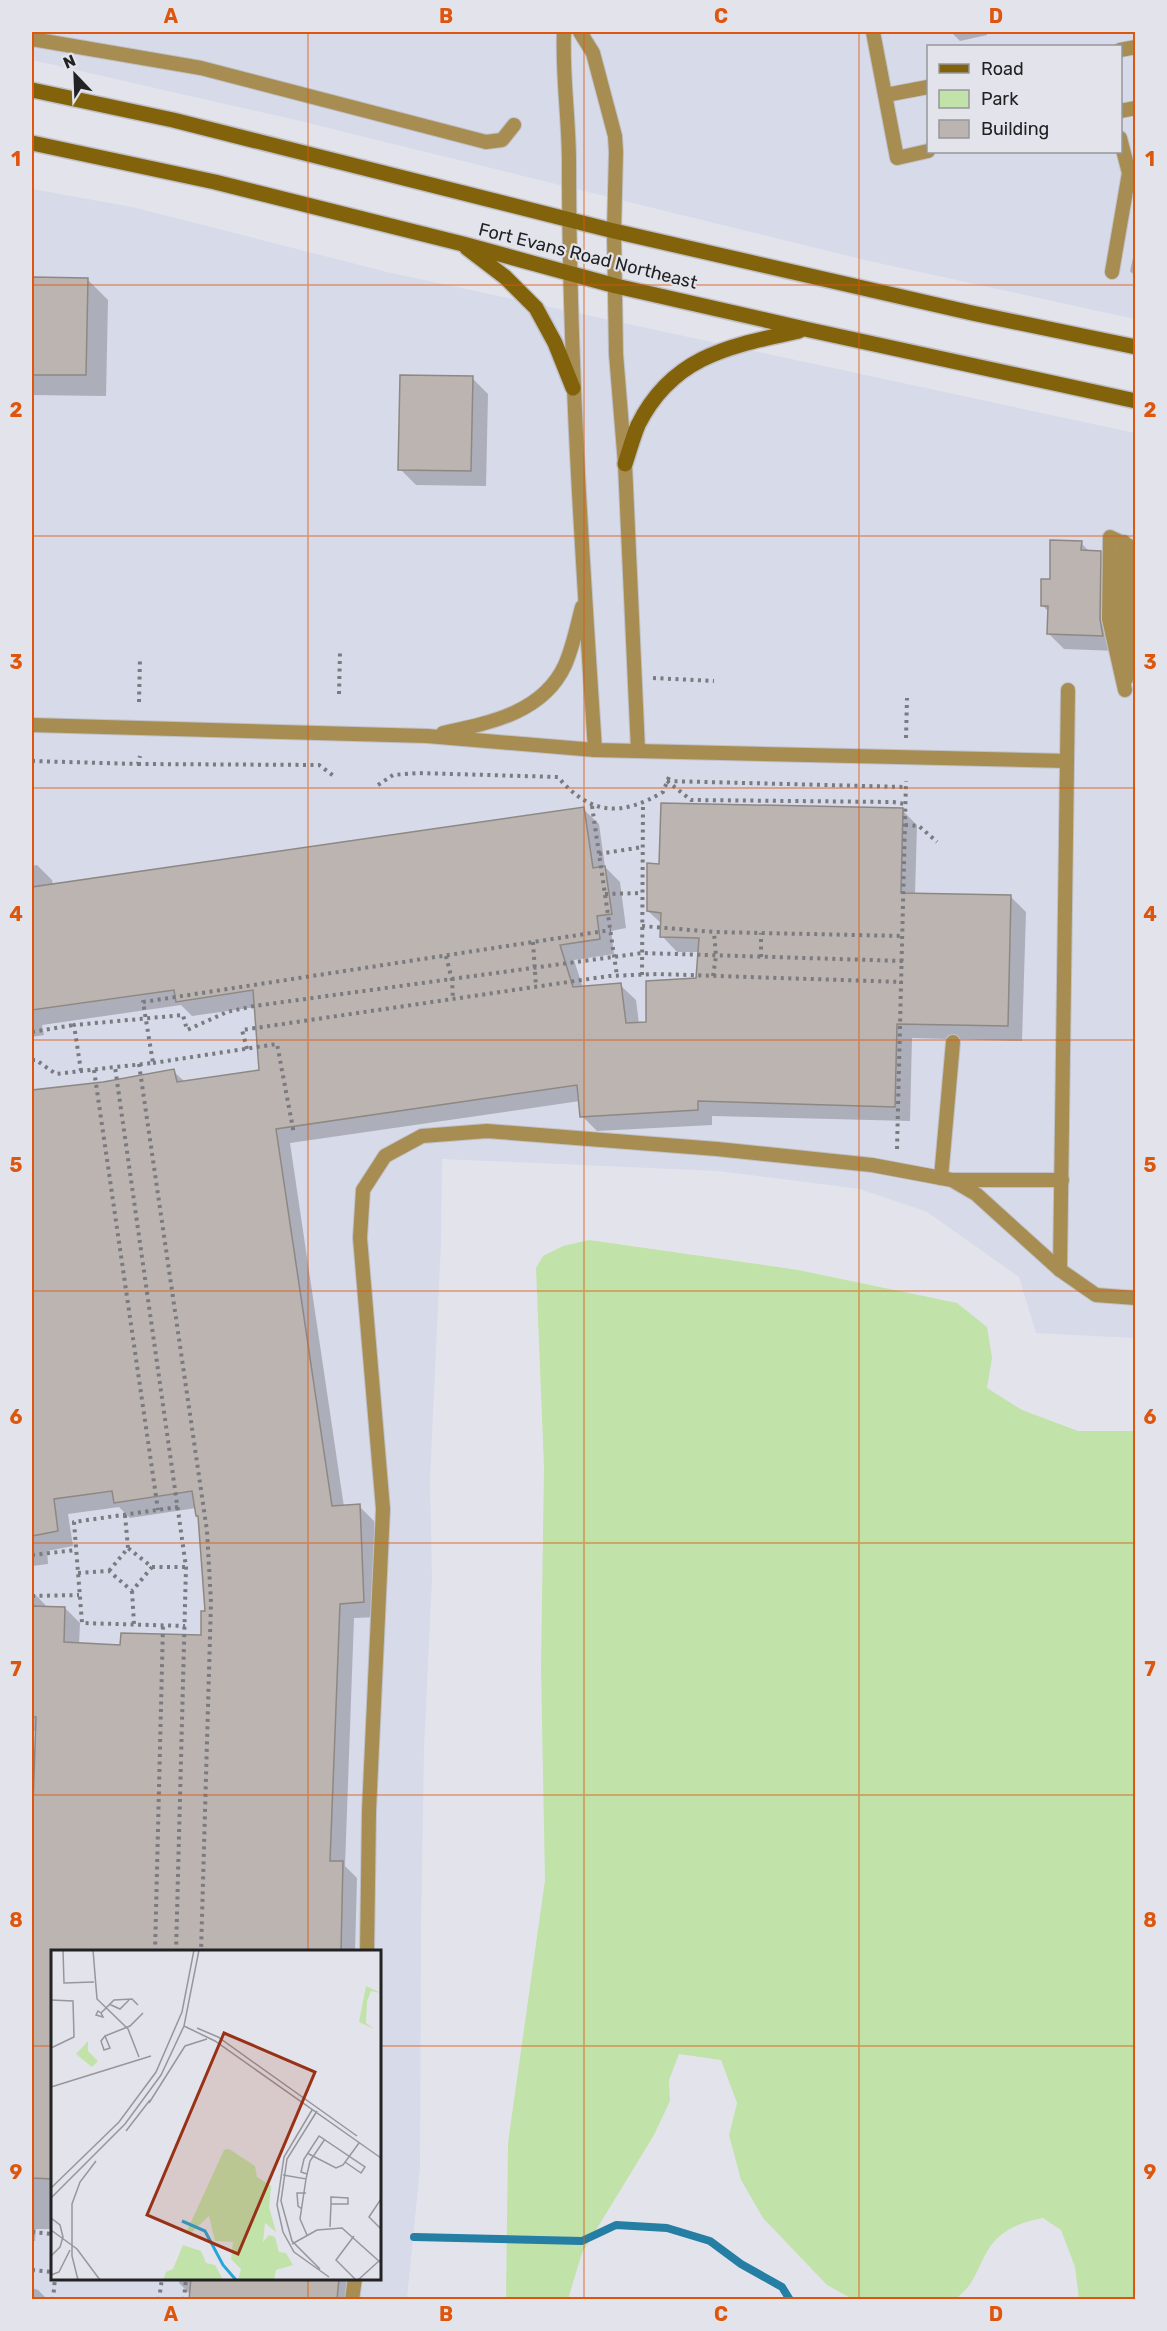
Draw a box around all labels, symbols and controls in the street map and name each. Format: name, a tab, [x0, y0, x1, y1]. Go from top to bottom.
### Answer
text: A	[164, 4, 179, 28]
text: B	[439, 4, 453, 28]
text: C	[714, 4, 728, 28]
text: D	[989, 4, 1003, 28]
north arrow	[45, 45, 105, 105]
legend	[927, 45, 1122, 153]
text: N	[60, 51, 78, 73]
text: Road	[981, 58, 1024, 80]
text: Park	[981, 88, 1019, 110]
text: Building	[981, 118, 1049, 140]
text: 1	[11, 147, 21, 171]
text: 1	[1145, 147, 1155, 171]
street label: Fort Evans Road Northeast	[476, 218, 700, 294]
text: 2	[10, 398, 23, 422]
text: 2	[1144, 398, 1157, 422]
text: 3	[9, 650, 23, 674]
text: 3	[1143, 650, 1157, 674]
text: 4	[9, 902, 23, 926]
text: 4	[1143, 902, 1157, 926]
text: 5	[10, 1153, 23, 1177]
text: 5	[1144, 1153, 1157, 1177]
text: 6	[9, 1405, 23, 1429]
text: 6	[1143, 1405, 1157, 1429]
text: 7	[10, 1657, 22, 1681]
text: 7	[1144, 1657, 1156, 1681]
text: 8	[9, 1908, 23, 1932]
text: 8	[1143, 1908, 1157, 1932]
inset map	[51, 1950, 381, 2280]
text: 9	[10, 2160, 23, 2184]
text: 9	[1144, 2160, 1157, 2184]
text: A	[164, 2302, 179, 2326]
text: B	[439, 2302, 453, 2326]
text: C	[714, 2302, 728, 2326]
text: D	[989, 2302, 1003, 2326]

